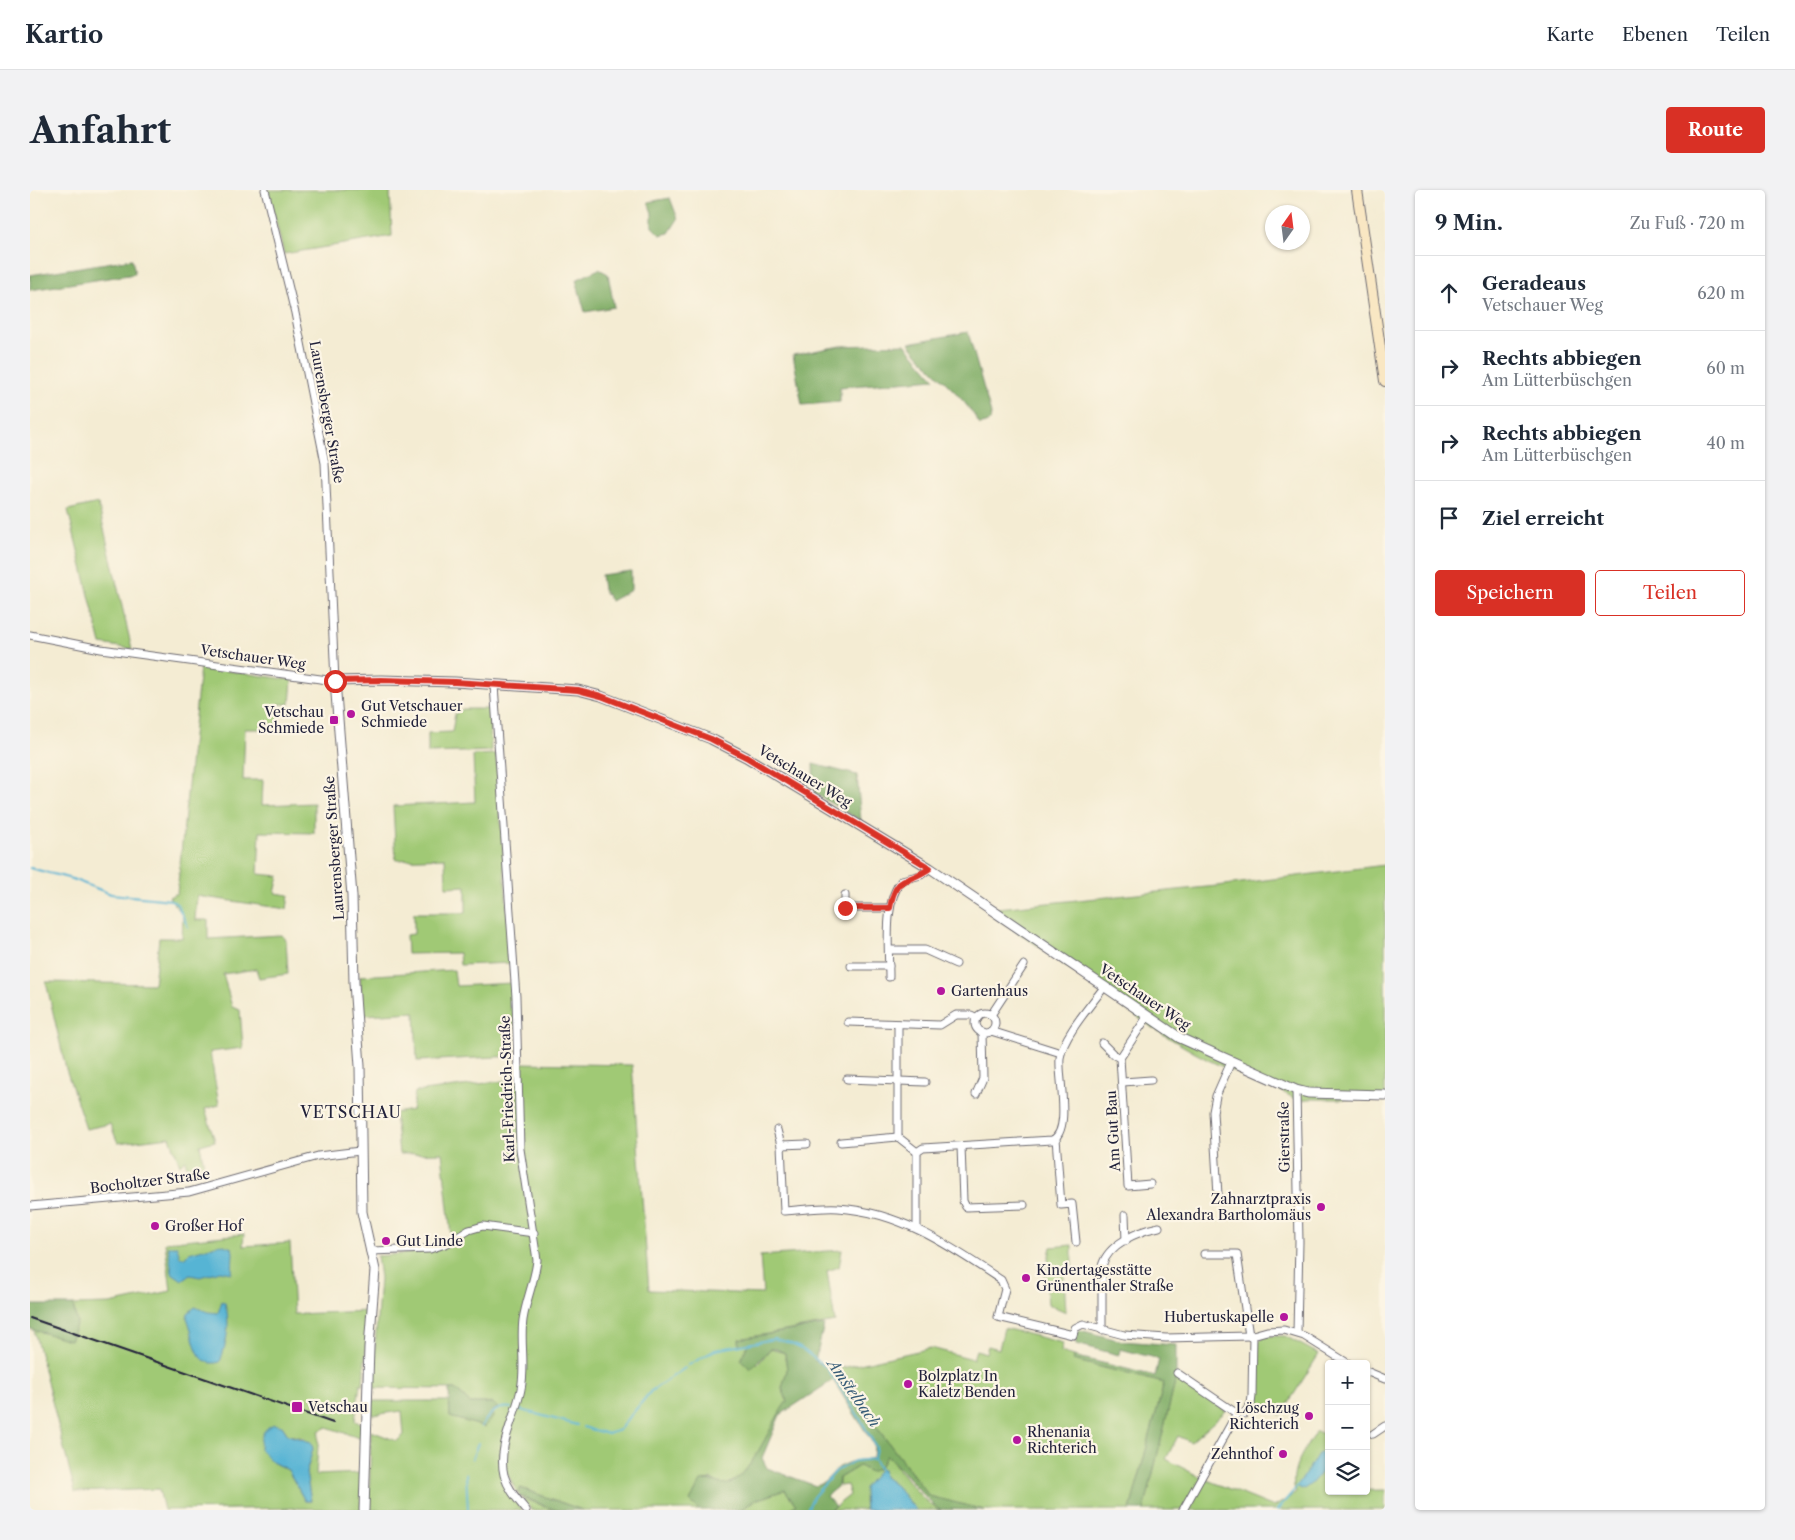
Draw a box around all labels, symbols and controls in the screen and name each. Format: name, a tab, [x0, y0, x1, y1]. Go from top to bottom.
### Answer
text: Kartio	[25, 20, 103, 49]
text: Karte	[1546, 24, 1594, 46]
text: Ebenen	[1622, 24, 1688, 46]
text: Teilen	[1716, 24, 1770, 46]
button: Route	[1666, 107, 1765, 153]
text: Anfahrt	[30, 109, 171, 152]
north arrow	[1265, 205, 1310, 250]
text: 9 Min.	[1435, 210, 1503, 235]
text: Zu Fuß · 720 m	[1630, 213, 1745, 233]
text: Geradeaus	[1482, 272, 1586, 295]
icon: ahead	[1435, 279, 1463, 307]
text: 620 m	[1697, 283, 1745, 303]
text: Vetschauer Weg	[1482, 295, 1603, 315]
street label: Laurensberger Straße	[306, 339, 348, 485]
text: Rechts abbiegen	[1482, 347, 1642, 370]
icon: right	[1435, 354, 1463, 382]
text: 60 m	[1706, 358, 1745, 378]
text: Am Lütterbüschgen	[1482, 370, 1632, 390]
text: Rechts abbiegen	[1482, 422, 1642, 445]
icon: right	[1435, 429, 1463, 457]
text: 40 m	[1706, 433, 1745, 453]
text: Am Lütterbüschgen	[1482, 445, 1632, 465]
icon: arrive	[1435, 504, 1463, 532]
text: Ziel erreicht	[1482, 507, 1604, 530]
button: Speichern	[1435, 570, 1585, 616]
button: Teilen	[1595, 570, 1745, 616]
street label: Vetschauer Weg	[198, 641, 307, 673]
route start	[324, 670, 347, 693]
place label: Gut Vetschauer Schmiede	[361, 697, 463, 731]
place label: Vetschau Schmiede	[258, 703, 324, 737]
marker: Gut Vetschauer Schmiede	[345, 708, 357, 720]
marker: Vetschau Schmiede	[328, 714, 340, 726]
street label: Vetschauer Weg	[754, 740, 856, 811]
street label: Laurensberger Straße	[320, 775, 348, 921]
route end	[834, 897, 857, 920]
street label: Vetschauer Weg	[1095, 959, 1194, 1034]
place label: Gartenhaus	[951, 982, 1028, 1000]
marker: Gartenhaus	[935, 985, 947, 997]
street label: Karl-Friedrich-Straße	[495, 1015, 519, 1163]
street label: Am Gut Bau	[1102, 1089, 1124, 1173]
street label: Gierstraße	[1274, 1101, 1294, 1173]
district label: VETSCHAU	[299, 1102, 402, 1122]
street label: Bocholtzer Straße	[89, 1165, 211, 1197]
place label: Zahnarztpraxis Alexandra Bartholomäus	[1145, 1190, 1311, 1224]
marker: Zahnarztpraxis Alexandra Bartholomäus	[1315, 1201, 1327, 1213]
place label: Großer Hof	[165, 1217, 245, 1235]
marker: Großer Hof	[149, 1220, 161, 1232]
place label: Gut Linde	[396, 1232, 463, 1250]
marker: Gut Linde	[380, 1235, 392, 1247]
place label: Kindertagesstätte Grünenthaler Straße	[1036, 1261, 1174, 1295]
marker: Kindertagesstätte Grünenthaler Straße	[1020, 1272, 1032, 1284]
place label: Hubertuskapelle	[1164, 1308, 1274, 1326]
marker: Hubertuskapelle	[1278, 1311, 1290, 1323]
water label: Amstelbach	[822, 1354, 884, 1431]
map controls	[1325, 1360, 1370, 1495]
button: +	[1325, 1360, 1370, 1405]
place label: Bolzplatz In Kaletz Benden	[918, 1367, 1016, 1401]
marker: Bolzplatz In Kaletz Benden	[902, 1378, 914, 1390]
place label: Vetschau	[307, 1398, 368, 1416]
place label: Löschzug Richterich	[1229, 1399, 1300, 1433]
marker: Vetschau	[290, 1400, 304, 1414]
button: −	[1325, 1405, 1370, 1450]
marker: Löschzug Richterich	[1303, 1410, 1315, 1422]
place label: Rhenania Richterich	[1027, 1423, 1097, 1457]
marker: Rhenania Richterich	[1011, 1434, 1023, 1446]
place label: Zehnthof	[1211, 1445, 1275, 1463]
marker: Zehnthof	[1277, 1448, 1289, 1460]
button: layers	[1325, 1450, 1370, 1495]

